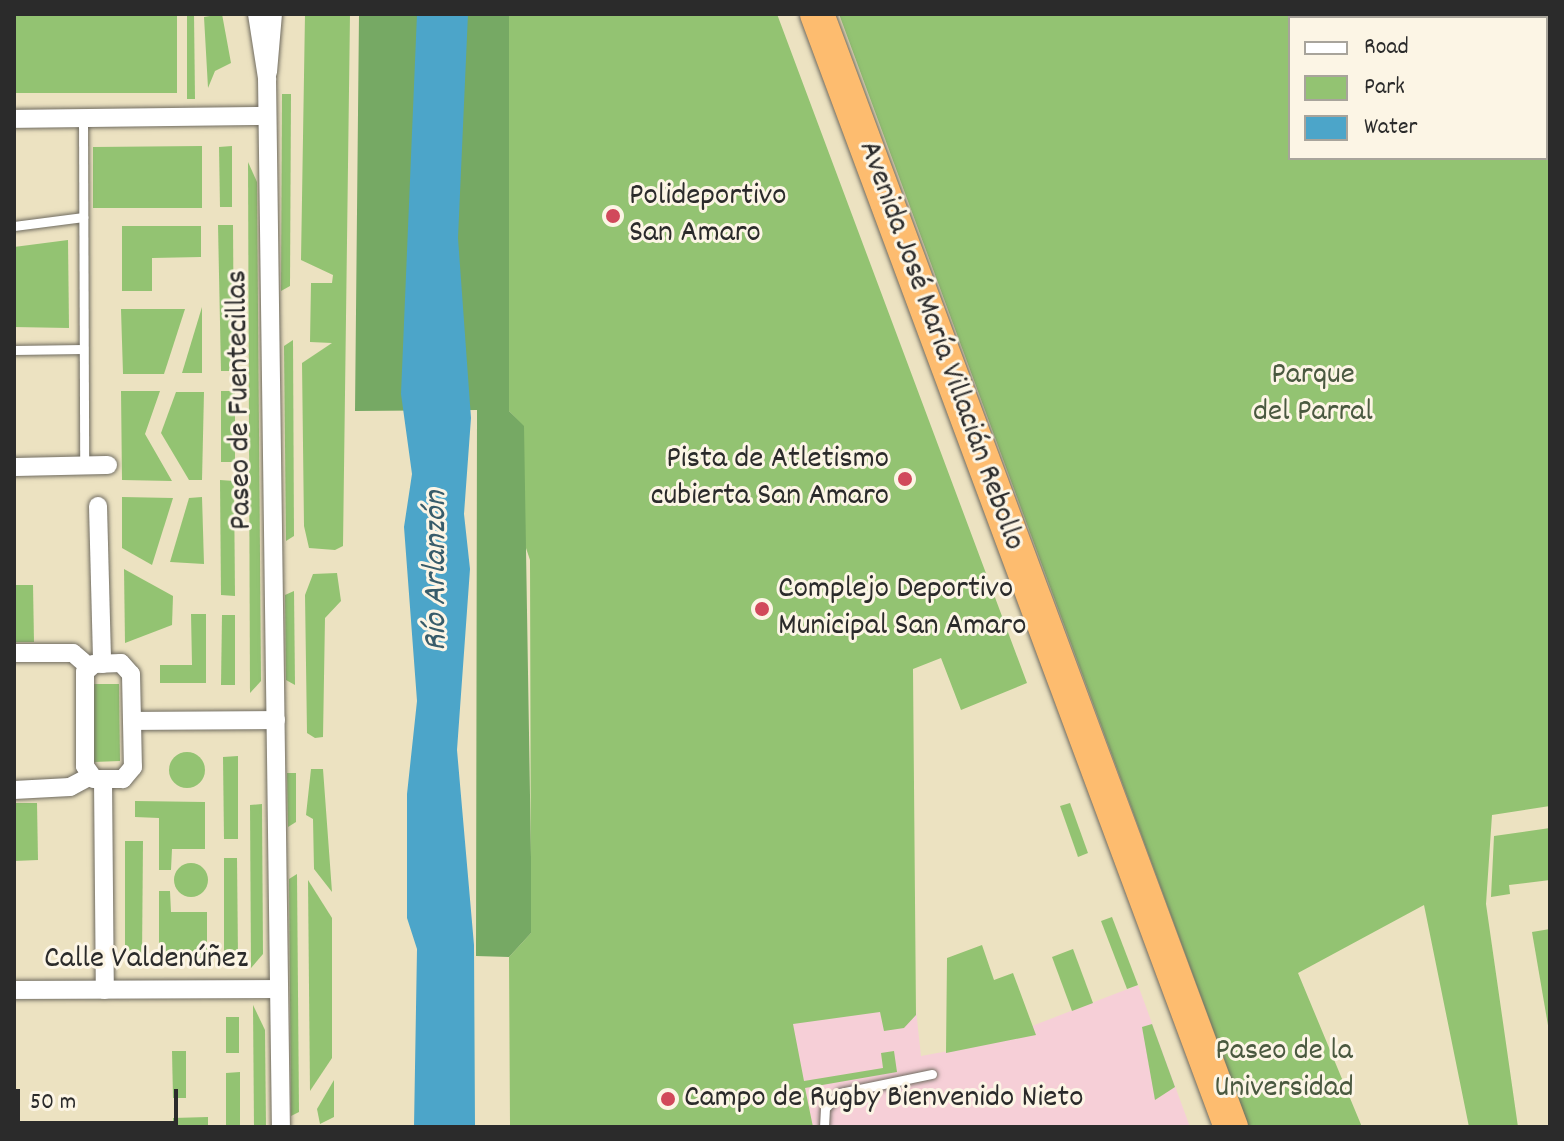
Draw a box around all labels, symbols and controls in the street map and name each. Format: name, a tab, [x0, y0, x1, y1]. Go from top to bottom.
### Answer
legend	[1288, 16, 1548, 160]
text: Road	[1364, 31, 1409, 65]
text: Park	[1364, 71, 1405, 105]
text: Water	[1364, 111, 1417, 145]
street label: Avenida José María Villacián Rebollo	[848, 136, 1032, 556]
place label: Polideportivo San Amaro	[629, 179, 786, 254]
marker: Polideportivo San Amaro	[604, 207, 622, 225]
street label: Paseo de Fuentecillas	[220, 270, 262, 530]
park label: Parque del Parral	[1253, 358, 1373, 433]
place label: Pista de Atletismo cubierta San Amaro	[651, 442, 889, 517]
marker: Pista de Atletismo cubierta San Amaro	[896, 470, 914, 488]
water label: Río Arlanzón	[418, 491, 458, 651]
place label: Complejo Deportivo Municipal San Amaro	[778, 572, 1026, 647]
marker: Complejo Deportivo Municipal San Amaro	[753, 600, 771, 618]
street label: Calle Valdenúñez	[44, 941, 248, 979]
park label: Paseo de la Universidad	[1214, 1034, 1354, 1109]
scale bar	[20, 1073, 182, 1123]
place label: Campo de Rugby Bienvenido Nieto	[684, 1080, 1083, 1118]
text: 50 m	[30, 1086, 76, 1120]
marker: Campo de Rugby Bienvenido Nieto	[659, 1090, 677, 1108]

